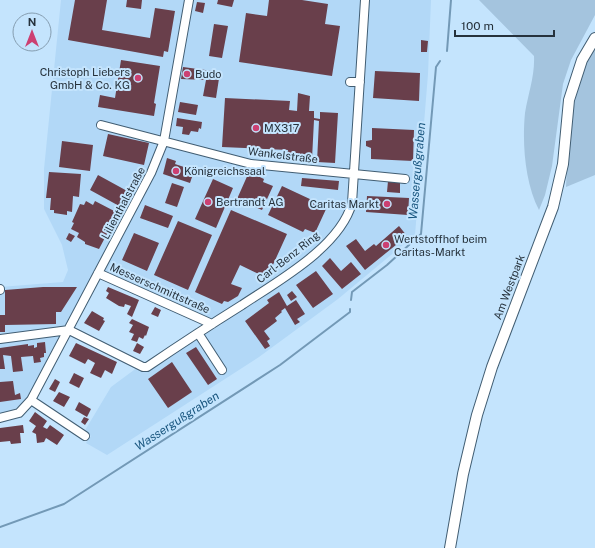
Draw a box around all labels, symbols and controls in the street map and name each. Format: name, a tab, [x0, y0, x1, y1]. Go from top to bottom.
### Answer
north arrow	[12, 12, 52, 52]
scale bar	[455, 12, 554, 38]
text: N	[28, 16, 36, 28]
text: 100 m	[461, 19, 494, 33]
place label: Christoph Liebers GmbH & Co. KG	[40, 66, 130, 91]
place label: Budo	[195, 68, 222, 80]
marker: Budo	[182, 69, 192, 79]
marker: Christoph Liebers GmbH & Co. KG	[133, 73, 143, 83]
place label: MX317	[264, 122, 300, 134]
water label: Wassergußgraben	[406, 122, 428, 220]
marker: MX317	[251, 123, 261, 133]
street label: Wankelstraße	[247, 145, 319, 165]
street label: Lilienthalstraße	[99, 165, 147, 241]
place label: Königreichssaal	[184, 165, 265, 177]
marker: Königreichssaal	[171, 166, 181, 176]
place label: Bertrandt AG	[216, 196, 284, 208]
marker: Bertrandt AG	[203, 197, 213, 207]
place label: Caritas Markt	[310, 198, 379, 210]
marker: Caritas Markt	[382, 199, 392, 209]
street label: Carl-Benz Ring	[254, 229, 322, 285]
place label: Wertstoffhof beim Caritas-Markt	[394, 233, 487, 258]
marker: Wertstoffhof beim Caritas-Markt	[381, 240, 391, 250]
street label: Am Westpark	[491, 253, 527, 321]
street label: Messerschmittstraße	[108, 261, 212, 315]
water label: Wassergußgraben	[132, 388, 222, 453]

